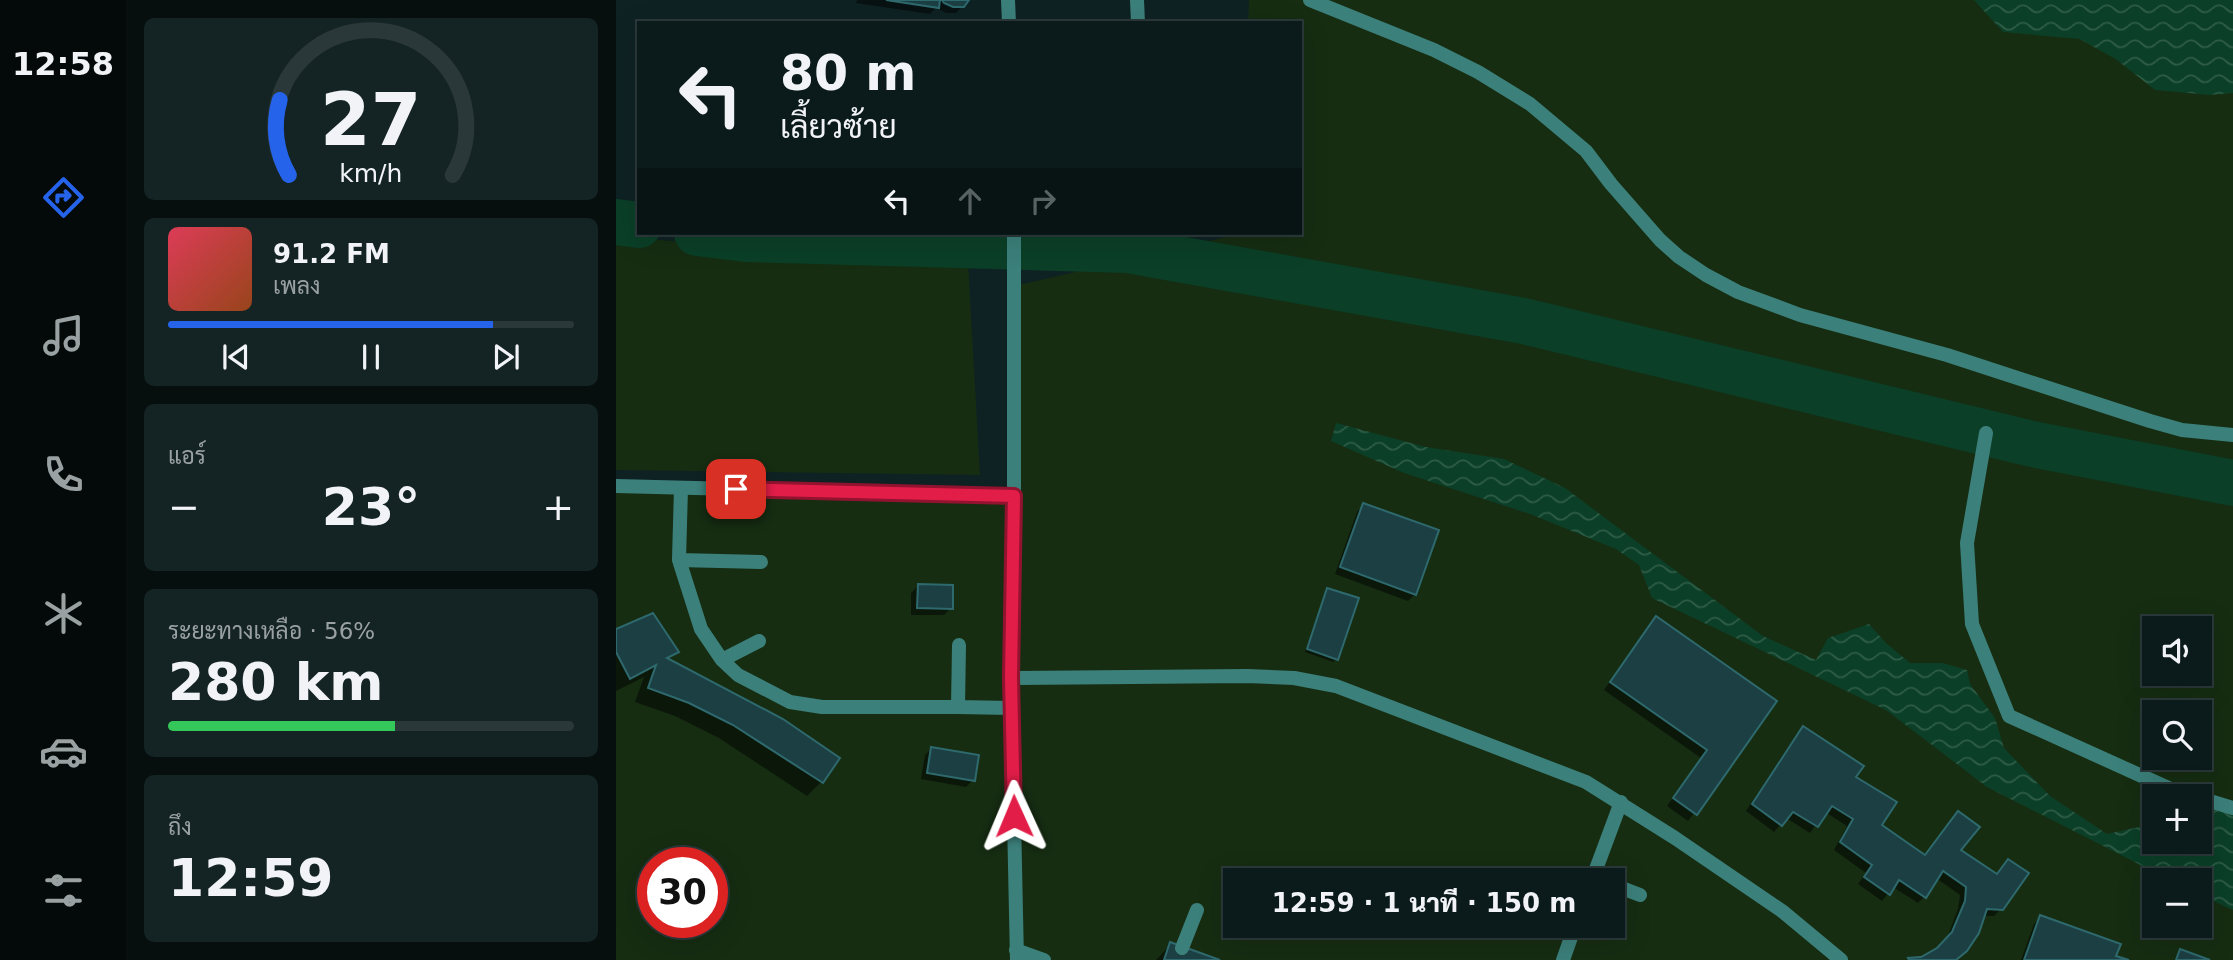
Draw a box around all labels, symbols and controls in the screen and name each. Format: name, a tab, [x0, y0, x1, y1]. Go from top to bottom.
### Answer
text: 12:58	[12, 45, 114, 83]
text: 80 m	[780, 45, 916, 102]
icon: left	[665, 49, 756, 140]
text: 27	[320, 77, 422, 162]
text: เลี้ยวซ้าย	[780, 108, 897, 146]
text: km/h	[339, 159, 403, 188]
icon: directions	[39, 173, 88, 222]
icon: left	[878, 182, 916, 220]
icon: ahead	[951, 182, 989, 220]
icon: right	[1024, 182, 1062, 220]
text: 91.2 FM	[273, 239, 390, 269]
text: เพลง	[273, 273, 320, 299]
icon: music	[39, 311, 88, 360]
icon: previous	[217, 338, 255, 376]
icon: pause	[352, 338, 390, 376]
icon: next	[487, 338, 525, 376]
text: แอร์	[168, 443, 206, 469]
icon: phone	[39, 450, 88, 499]
pin	[706, 459, 766, 519]
icon: arrive	[717, 470, 755, 508]
text: 23°	[322, 477, 420, 537]
text: −	[168, 485, 200, 529]
text: +	[542, 485, 574, 529]
icon: climate	[39, 589, 88, 638]
map controls	[2142, 616, 2212, 938]
button: sound	[2142, 616, 2212, 686]
text: ระยะทางเหลือ · 56%	[168, 618, 375, 644]
text: 280 km	[168, 652, 383, 712]
button: search	[2142, 700, 2212, 770]
icon: car	[39, 727, 88, 776]
position arrow	[977, 779, 1051, 853]
button: +	[2142, 784, 2212, 854]
text: ถึง	[168, 814, 192, 840]
speed limit sign: 30	[637, 847, 728, 938]
text: 12:59	[168, 848, 334, 908]
icon: filters	[39, 866, 88, 915]
button: −	[2142, 868, 2212, 938]
text: 12:59 · 1 นาที · 150 m	[1272, 888, 1576, 918]

